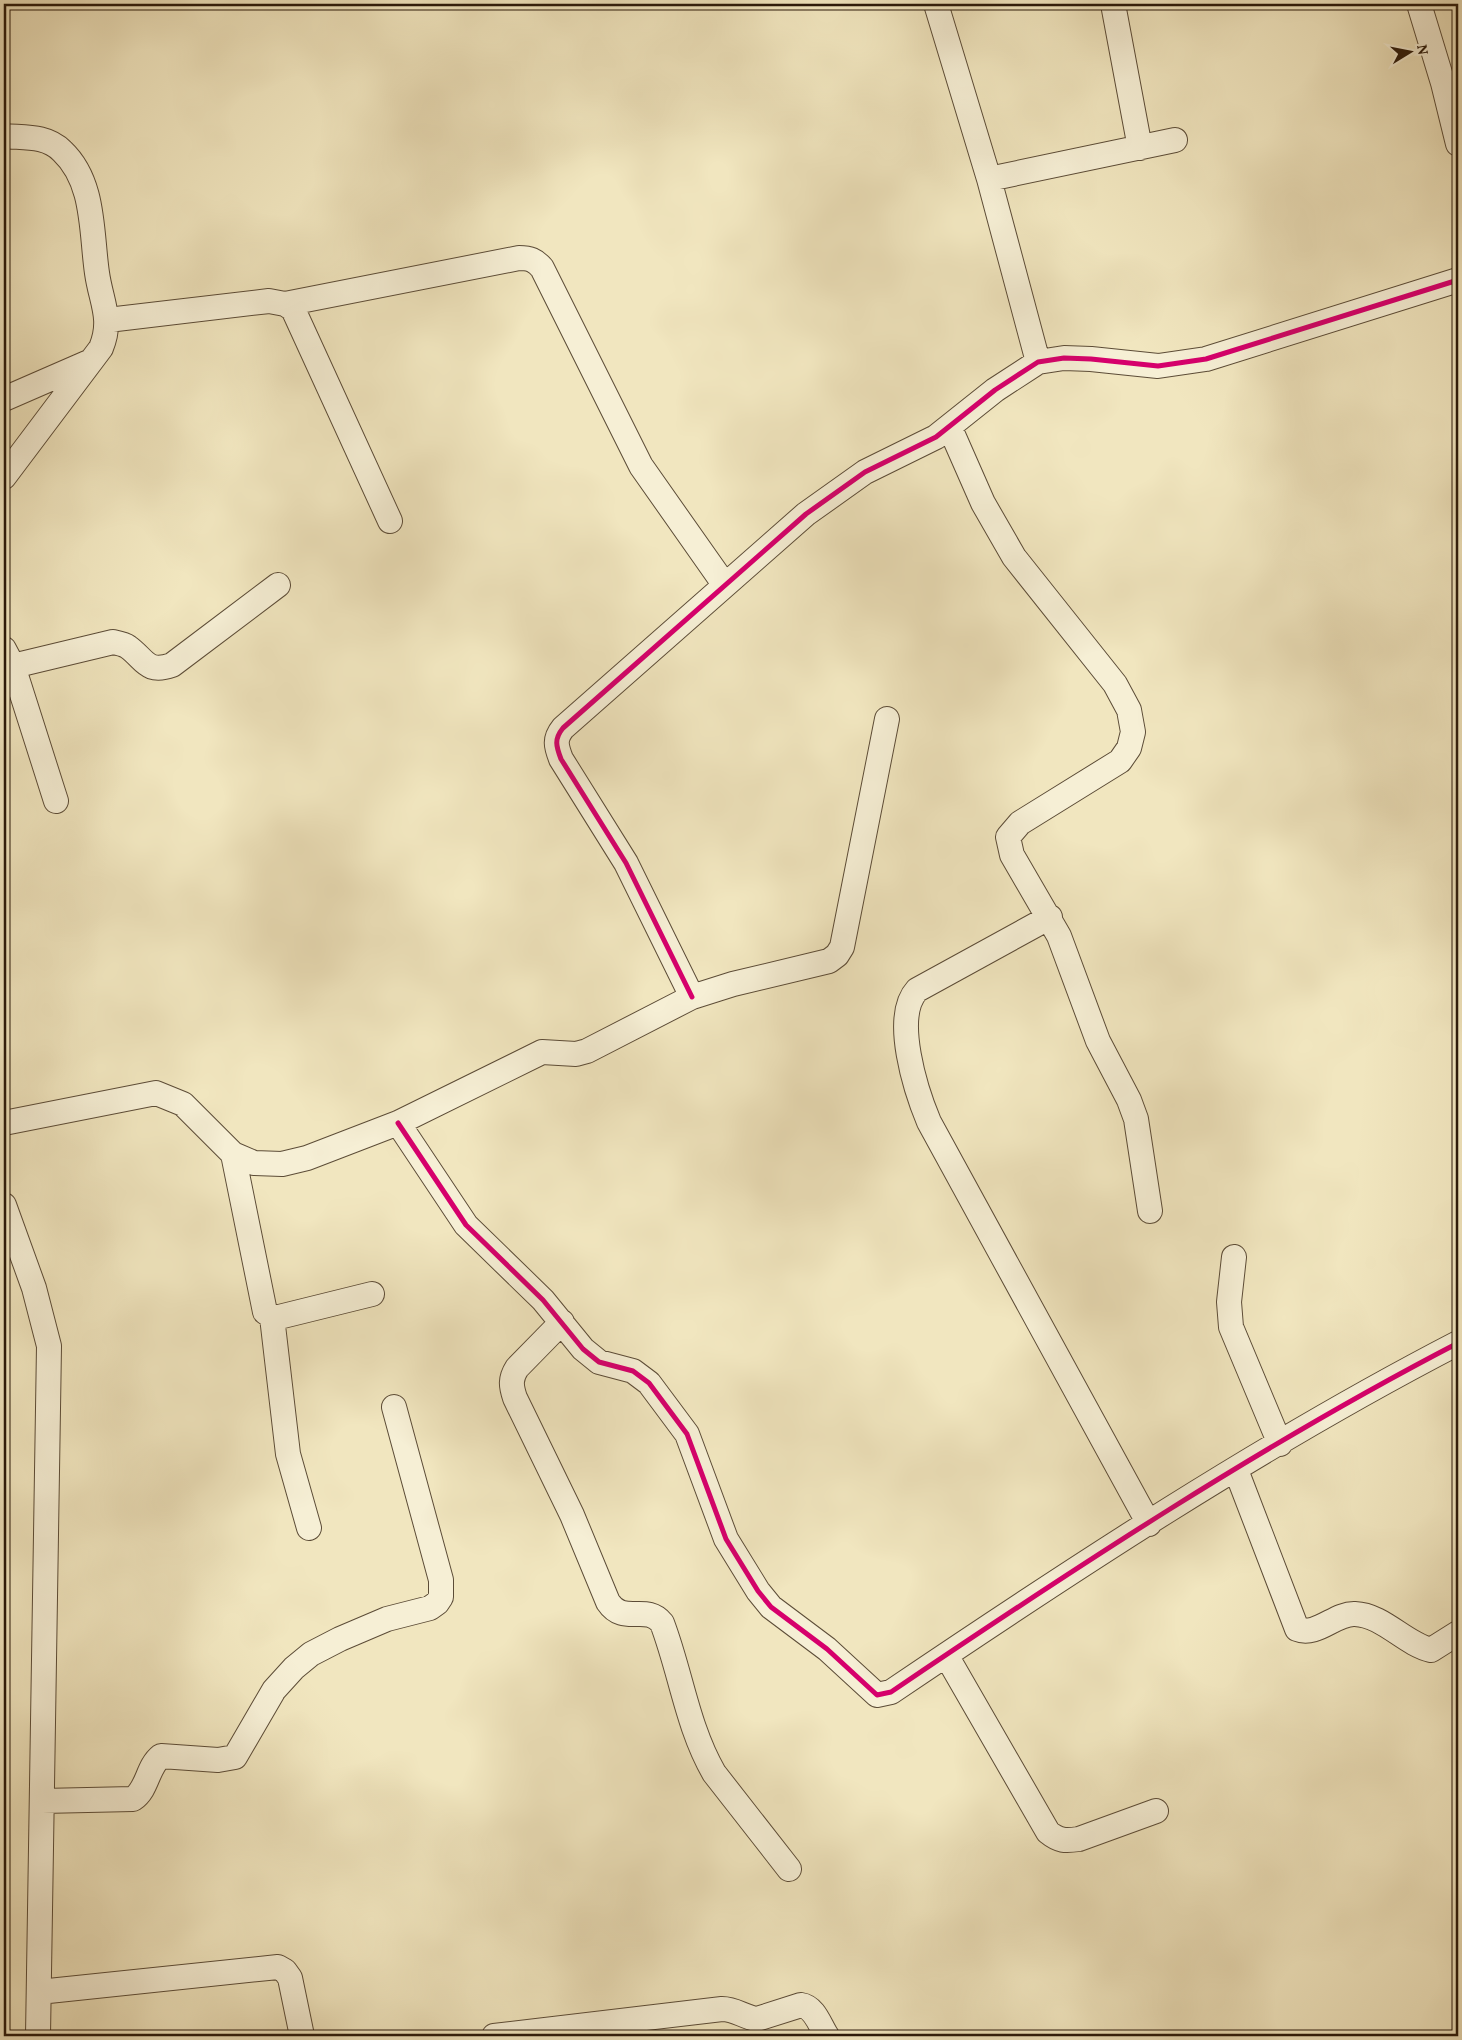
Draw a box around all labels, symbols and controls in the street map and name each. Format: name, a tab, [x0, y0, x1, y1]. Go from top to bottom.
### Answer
north arrow	[1384, 28, 1434, 78]
text: N	[1411, 43, 1432, 57]

